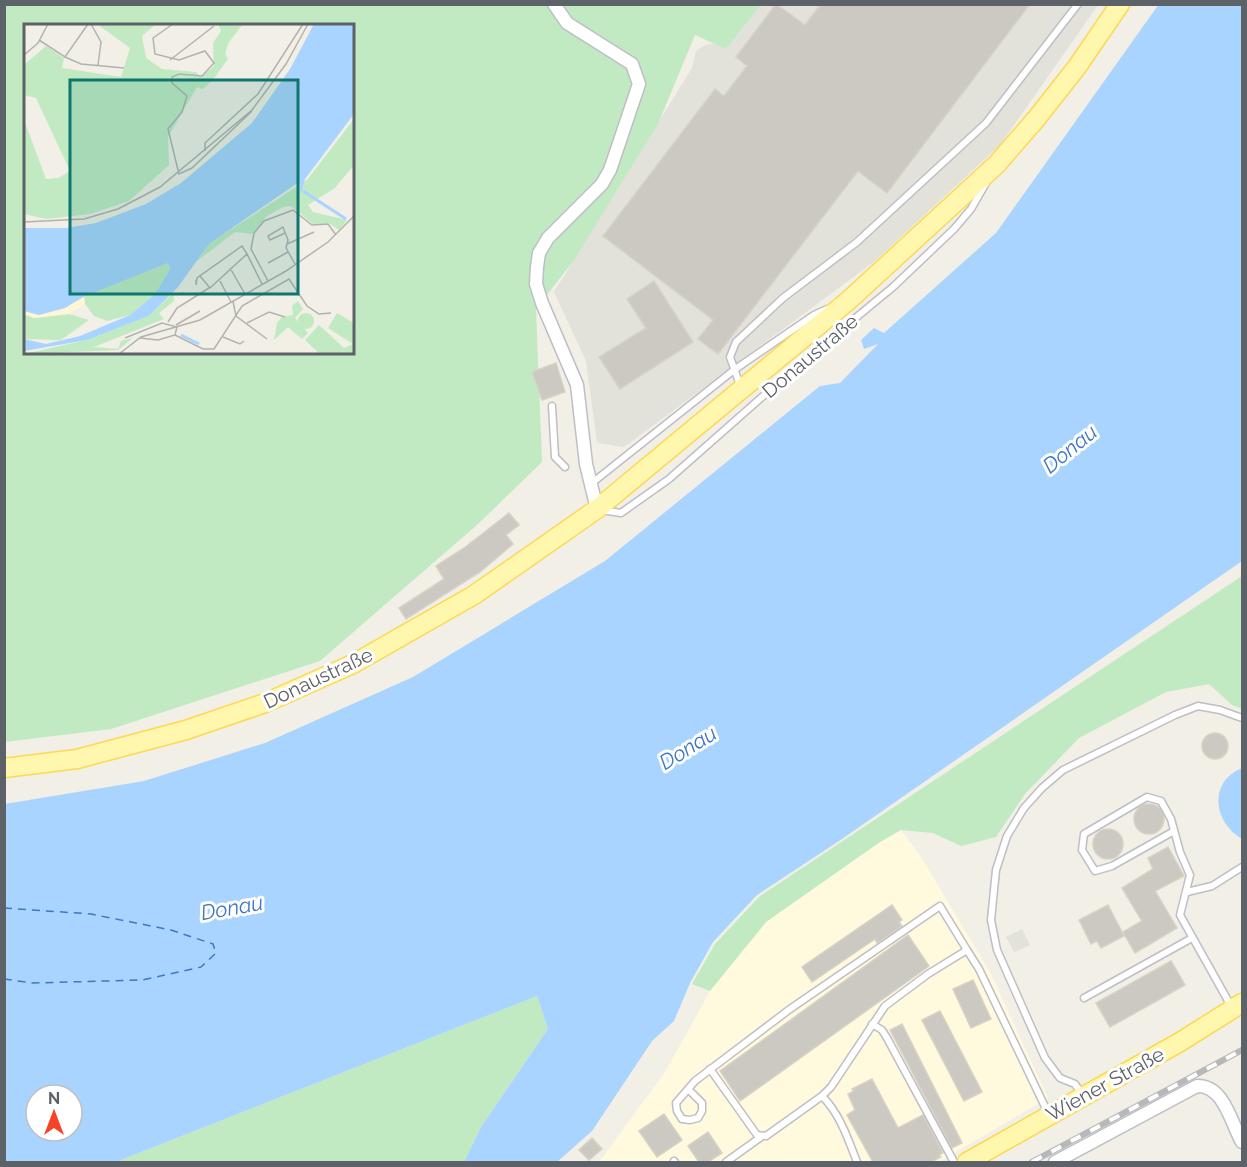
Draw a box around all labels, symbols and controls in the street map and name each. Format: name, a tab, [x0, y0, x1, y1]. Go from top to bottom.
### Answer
inset map	[24, 24, 354, 354]
street label: Donaustraße	[757, 309, 863, 403]
water label: Donau	[1037, 419, 1102, 478]
street label: Donaustraße	[260, 642, 377, 714]
water label: Donau	[654, 720, 721, 775]
water label: Donau	[199, 890, 265, 925]
street label: Wiener Straße	[1042, 1042, 1168, 1126]
north arrow	[24, 1083, 84, 1143]
text: N	[48, 1089, 60, 1108]

